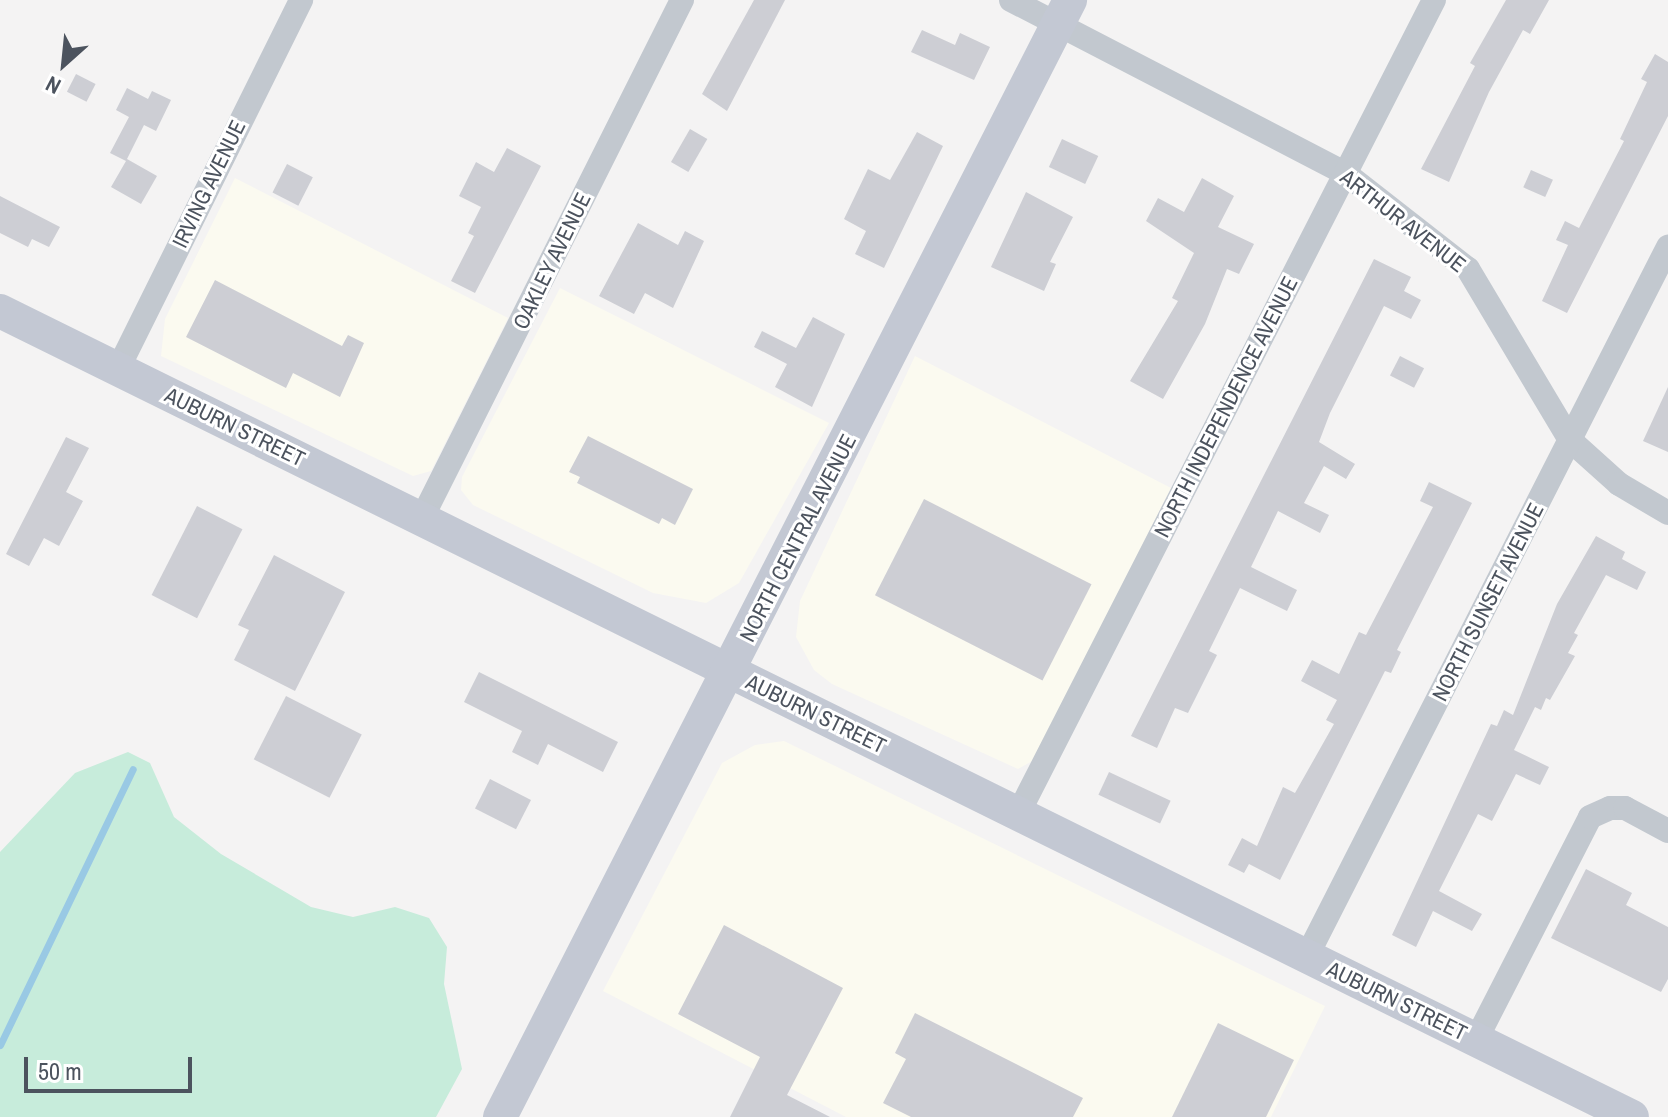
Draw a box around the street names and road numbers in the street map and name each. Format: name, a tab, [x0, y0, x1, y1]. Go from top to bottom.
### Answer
street label: IRVING AVENUE	[167, 115, 251, 253]
street label: ARTHUR AVENUE	[1335, 164, 1471, 278]
street label: OAKLEY AVENUE	[507, 188, 597, 334]
street label: NORTH INDEPENDENCE AVENUE	[1148, 272, 1304, 542]
street label: AUBURN STREET	[161, 382, 309, 472]
street label: NORTH CENTRAL AVENUE	[734, 429, 862, 647]
street label: NORTH SUNSET AVENUE	[1426, 498, 1550, 706]
street label: AUBURN STREET	[742, 669, 890, 759]
street label: AUBURN STREET	[1323, 956, 1471, 1046]

